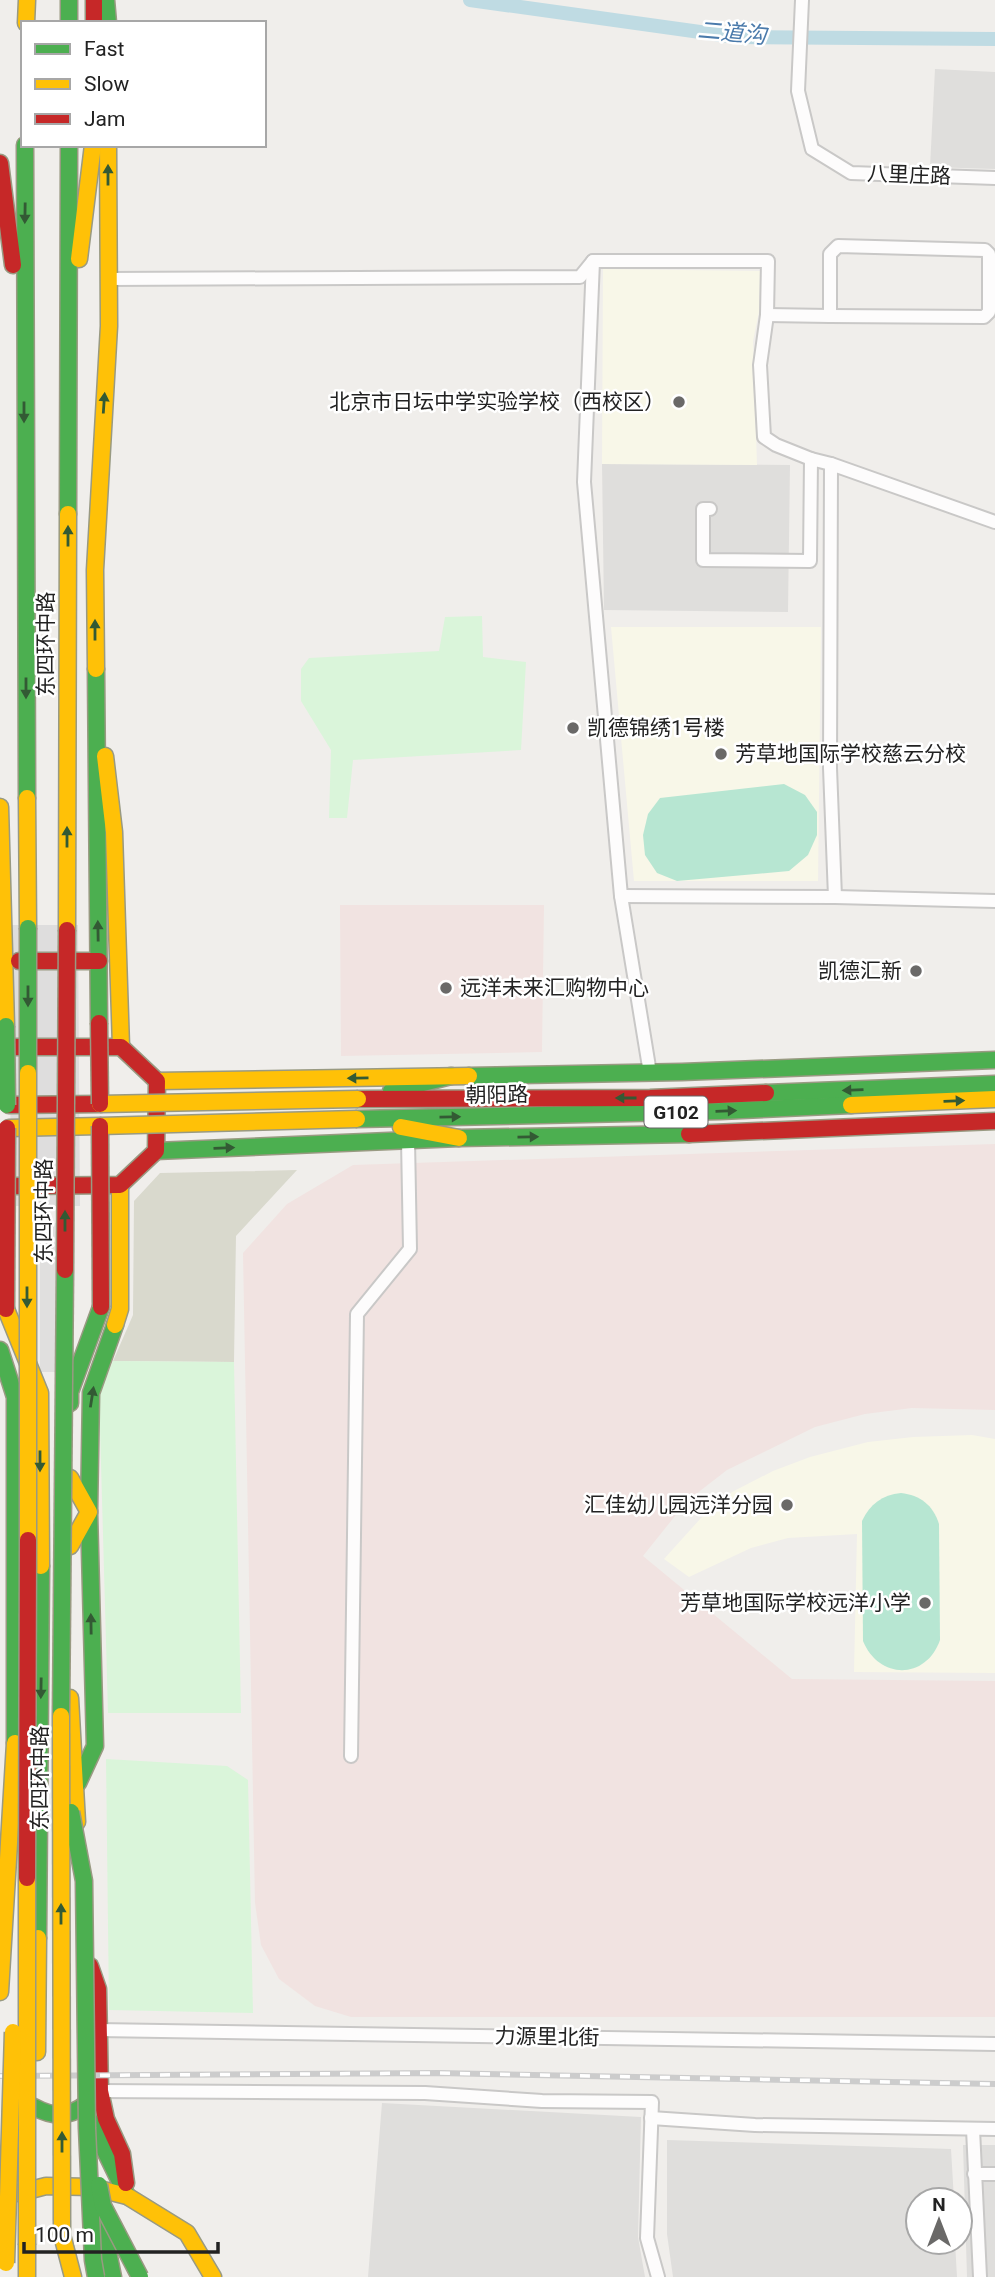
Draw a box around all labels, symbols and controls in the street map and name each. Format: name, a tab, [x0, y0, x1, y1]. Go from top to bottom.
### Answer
water label: 二道沟	[696, 17, 771, 50]
legend	[21, 21, 266, 147]
text: Fast	[84, 37, 125, 61]
text: Slow	[84, 72, 130, 96]
text: Jam	[84, 107, 125, 131]
street label: 八里庄路	[867, 162, 951, 188]
one-way arrow	[102, 164, 114, 186]
one-way arrow	[19, 203, 31, 225]
place label: 北京市日坛中学实验学校（西校区）	[329, 390, 665, 414]
one-way arrow	[99, 391, 110, 413]
marker: 北京市日坛中学实验学校（西校区）	[671, 394, 687, 410]
one-way arrow	[18, 401, 30, 423]
one-way arrow	[62, 525, 74, 547]
street label: 东四环中路	[34, 592, 58, 697]
one-way arrow	[89, 618, 101, 640]
one-way arrow	[20, 677, 32, 699]
place label: 凯德锦绣1号楼	[587, 716, 725, 740]
marker: 凯德锦绣1号楼	[565, 720, 581, 736]
place label: 芳草地国际学校慈云分校	[735, 742, 966, 766]
marker: 芳草地国际学校慈云分校	[713, 746, 729, 762]
one-way arrow	[61, 826, 73, 848]
one-way arrow	[93, 919, 104, 941]
place label: 凯德汇新	[818, 959, 902, 983]
marker: 凯德汇新	[908, 963, 924, 979]
place label: 远洋未来汇购物中心	[460, 976, 649, 1000]
marker: 远洋未来汇购物中心	[438, 980, 454, 996]
one-way arrow	[22, 986, 34, 1008]
one-way arrow	[347, 1072, 369, 1084]
street label: 朝阳路	[465, 1082, 529, 1108]
one-way arrow	[842, 1084, 864, 1095]
one-way arrow	[615, 1092, 637, 1104]
one-way arrow	[943, 1095, 965, 1106]
road number: G102	[644, 1096, 708, 1128]
one-way arrow	[716, 1105, 738, 1116]
one-way arrow	[439, 1111, 461, 1123]
one-way arrow	[517, 1131, 539, 1143]
one-way arrow	[213, 1142, 235, 1153]
street label: 东四环中路	[32, 1159, 56, 1264]
one-way arrow	[59, 1210, 71, 1232]
one-way arrow	[21, 1287, 33, 1309]
one-way arrow	[86, 1386, 97, 1408]
one-way arrow	[34, 1450, 46, 1472]
place label: 汇佳幼儿园远洋分园	[584, 1493, 773, 1517]
marker: 汇佳幼儿园远洋分园	[779, 1497, 795, 1513]
place label: 芳草地国际学校远洋小学	[680, 1591, 911, 1615]
marker: 芳草地国际学校远洋小学	[917, 1595, 933, 1611]
one-way arrow	[86, 1613, 97, 1635]
one-way arrow	[35, 1678, 47, 1700]
street label: 东四环中路	[28, 1726, 52, 1831]
one-way arrow	[55, 1903, 67, 1925]
street label: 力源里北街	[494, 2024, 600, 2050]
one-way arrow	[56, 2131, 68, 2153]
north arrow	[904, 2186, 974, 2256]
text: N	[932, 2193, 946, 2216]
scale bar	[24, 2210, 219, 2254]
text: 100 m	[35, 2223, 94, 2247]

